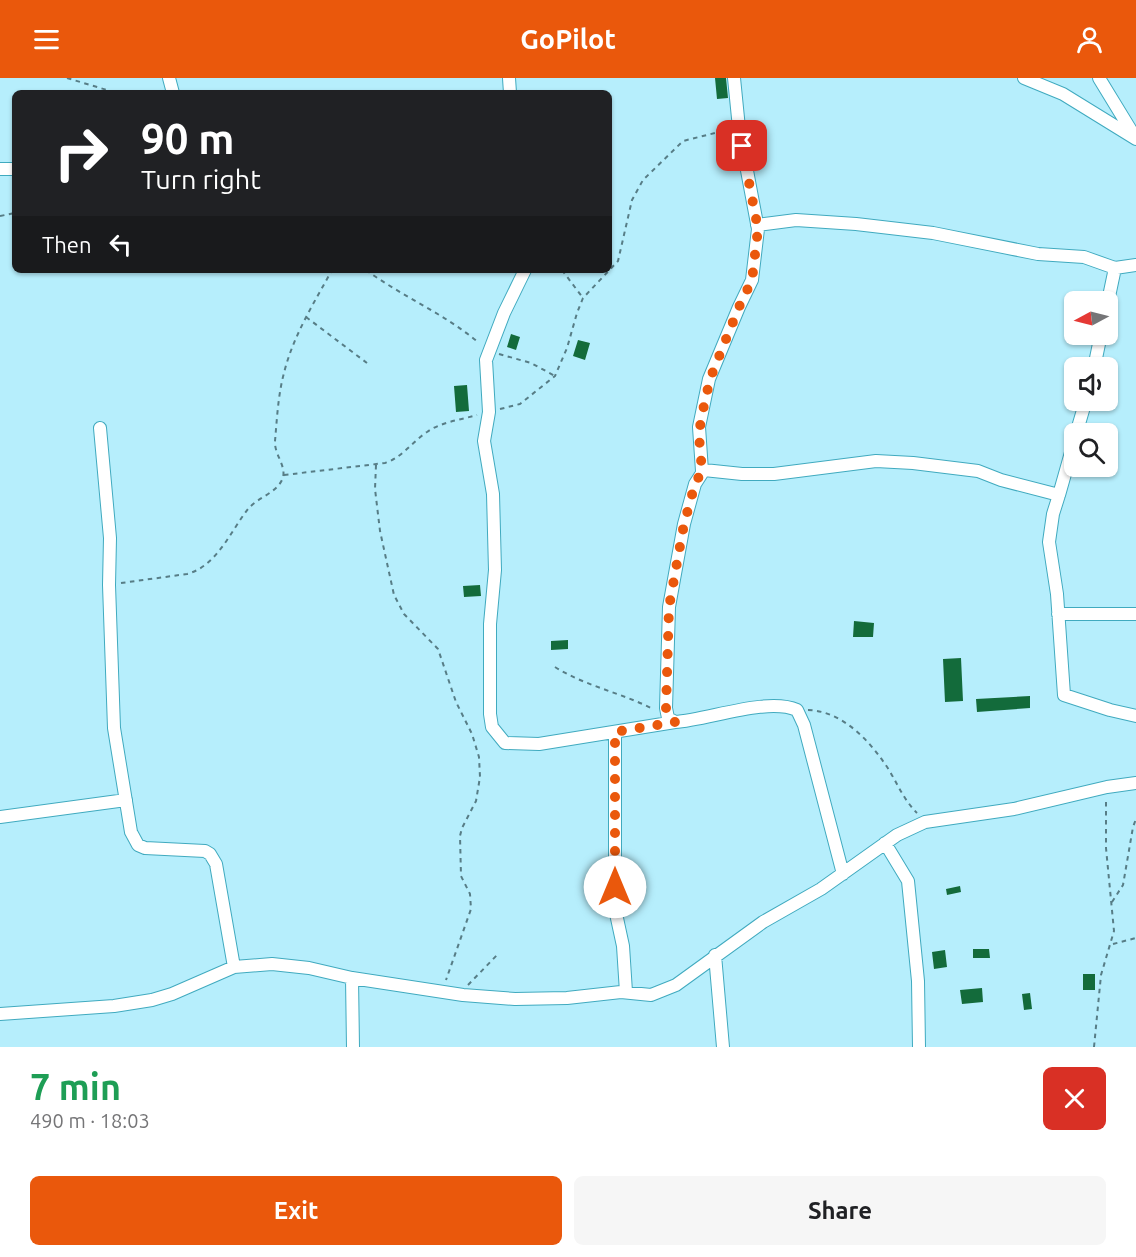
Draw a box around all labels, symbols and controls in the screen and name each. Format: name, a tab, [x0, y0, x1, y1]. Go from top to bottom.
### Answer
icon: menu	[30, 23, 63, 56]
icon: person	[1073, 23, 1106, 56]
text: GoPilot	[520, 24, 616, 54]
icon: right	[42, 114, 120, 192]
text: 90 m	[141, 115, 235, 162]
pin	[716, 120, 767, 171]
icon: arrive	[725, 129, 758, 162]
text: Turn right	[141, 164, 261, 194]
icon: left	[104, 228, 137, 261]
text: Then	[42, 232, 92, 257]
north arrow	[1064, 291, 1118, 345]
map controls	[1064, 291, 1118, 477]
button: sound	[1064, 357, 1118, 411]
button: search	[1064, 423, 1118, 477]
position arrow	[583, 855, 647, 919]
text: 7 min	[30, 1066, 121, 1107]
button: close	[1043, 1067, 1106, 1130]
text: 490 m · 18:03	[30, 1109, 150, 1132]
button: Exit	[30, 1176, 562, 1245]
button: Share	[574, 1176, 1106, 1245]

